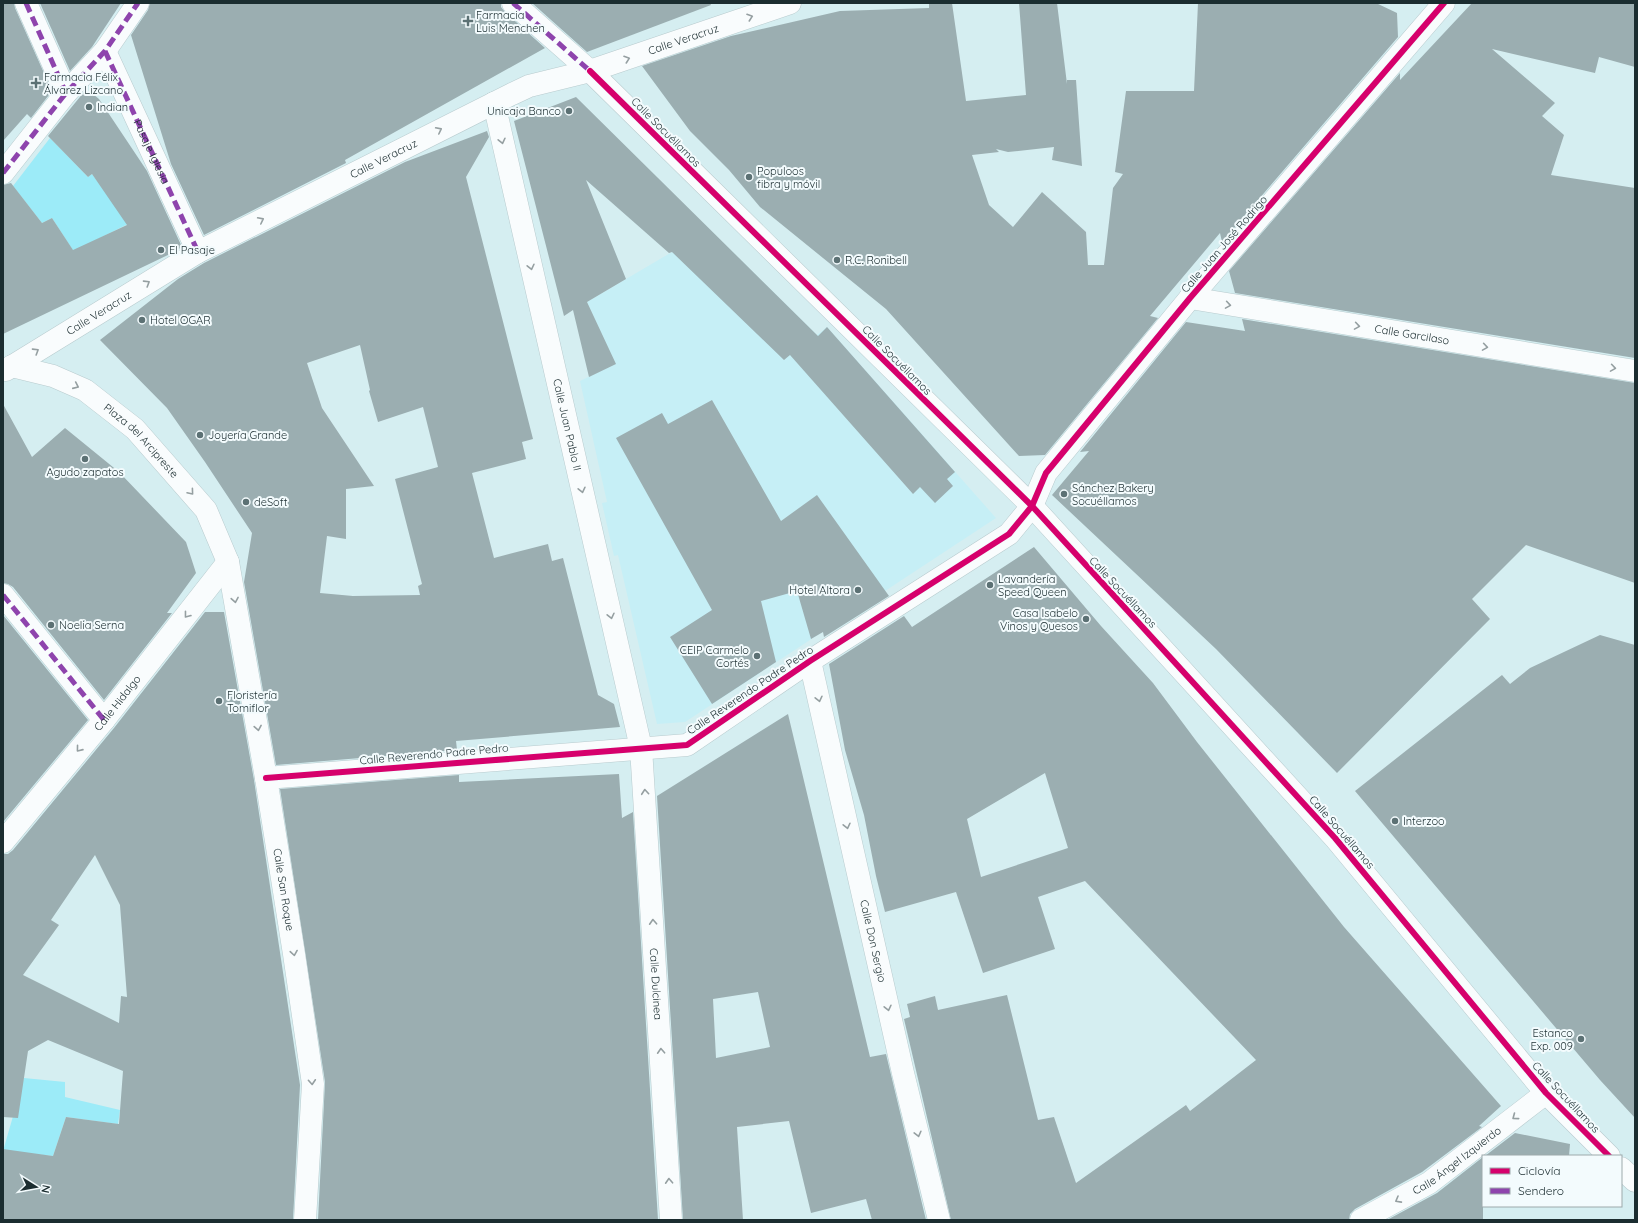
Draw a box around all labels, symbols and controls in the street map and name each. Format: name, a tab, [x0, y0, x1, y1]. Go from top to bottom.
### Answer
place label: Farmacia Luis Menchen	[476, 8, 545, 35]
one-way arrow	[746, 13, 753, 21]
marker: Farmacia Luis Menchen	[463, 16, 473, 26]
street label: Calle Veracruz	[646, 21, 720, 58]
one-way arrow	[623, 55, 630, 64]
place label: Farmacia Félix Álvarez Lizcano	[44, 70, 123, 97]
marker: Farmacia Félix Álvarez Lizcano	[31, 78, 41, 88]
street label: Calle Socuéllamos	[628, 94, 704, 170]
place label: Indian	[97, 100, 128, 114]
marker: Indian	[84, 102, 94, 112]
place label: Unicaja Banco	[487, 104, 561, 118]
marker: Unicaja Banco	[564, 106, 574, 116]
street label: Pasaje Iglesia	[131, 117, 173, 186]
one-way arrow	[435, 127, 443, 135]
street label: Calle Veracruz	[347, 136, 420, 181]
one-way arrow	[498, 137, 506, 144]
place label: Populoos fibra y móvil	[757, 164, 820, 191]
marker: Populoos fibra y móvil	[744, 172, 754, 182]
street label: Calle Juan José Rodrigo	[1178, 192, 1270, 296]
one-way arrow	[257, 217, 264, 225]
place label: El Pasaje	[169, 243, 215, 257]
marker: El Pasaje	[156, 245, 166, 255]
place label: R.C. Ronibell	[845, 253, 907, 267]
marker: R.C. Ronibell	[832, 255, 842, 265]
one-way arrow	[527, 264, 535, 270]
one-way arrow	[143, 280, 150, 288]
street label: Calle Veracruz	[64, 288, 134, 338]
one-way arrow	[1225, 300, 1231, 308]
place label: Hotel OGAR	[150, 313, 211, 327]
marker: Hotel OGAR	[137, 315, 147, 325]
one-way arrow	[1354, 321, 1360, 329]
street label: Calle Garcilaso	[1374, 321, 1451, 348]
street label: Calle Socuéllamos	[859, 322, 935, 398]
one-way arrow	[1482, 342, 1488, 351]
one-way arrow	[32, 348, 39, 356]
one-way arrow	[1610, 363, 1616, 372]
street label: Calle Juan Pablo II	[550, 377, 585, 472]
one-way arrow	[71, 381, 79, 389]
street label: Plaza del Arcipreste	[101, 400, 182, 481]
place label: Joyería Grande	[208, 428, 287, 442]
marker: Joyería Grande	[195, 430, 205, 440]
marker: Agudo zapatos	[80, 454, 90, 464]
place label: Agudo zapatos	[46, 465, 124, 479]
place label: Sánchez Bakery Socuéllamos	[1072, 481, 1154, 508]
one-way arrow	[578, 486, 586, 493]
one-way arrow	[187, 488, 194, 495]
marker: Sánchez Bakery Socuéllamos	[1059, 489, 1069, 499]
place label: deSoft	[254, 495, 288, 509]
marker: deSoft	[241, 497, 251, 507]
street label: Calle Socuéllamos	[1086, 553, 1160, 631]
place label: Lavandería Speed Queen	[998, 572, 1067, 599]
marker: Lavandería Speed Queen	[985, 580, 995, 590]
place label: Hotel Altora	[789, 583, 850, 597]
marker: Hotel Altora	[853, 585, 863, 595]
one-way arrow	[230, 597, 239, 604]
place label: Casa Isabelo Vinos y Quesos	[1000, 606, 1078, 633]
one-way arrow	[184, 610, 191, 617]
one-way arrow	[607, 613, 615, 619]
marker: Casa Isabelo Vinos y Quesos	[1081, 614, 1091, 624]
place label: Noelia Serna	[59, 618, 124, 632]
marker: Noelia Serna	[46, 620, 56, 630]
street label: Calle Reverendo Padre Pedro	[684, 642, 816, 738]
place label: CEIP Carmelo Cortés	[680, 643, 749, 670]
marker: CEIP Carmelo Cortés	[752, 651, 762, 661]
street label: Calle Hidalgo	[91, 672, 144, 734]
place label: Floristería Tomiflor	[227, 688, 277, 715]
marker: Floristería Tomiflor	[214, 696, 224, 706]
one-way arrow	[814, 696, 822, 702]
one-way arrow	[253, 725, 261, 732]
street label: Calle Reverendo Padre Pedro	[359, 740, 509, 767]
one-way arrow	[77, 745, 84, 752]
one-way arrow	[641, 789, 650, 795]
street label: Calle Socuéllamos	[1306, 792, 1378, 872]
place label: Interzoo	[1403, 814, 1445, 828]
marker: Interzoo	[1390, 816, 1400, 826]
one-way arrow	[843, 823, 851, 829]
street label: Calle San Roque	[270, 847, 297, 932]
street label: Calle Don Sergio	[857, 898, 889, 984]
one-way arrow	[649, 919, 658, 925]
street label: Calle Dulcinea	[647, 948, 665, 1020]
one-way arrow	[289, 950, 298, 957]
one-way arrow	[883, 1004, 891, 1011]
place label: Estanco Exp. 009	[1531, 1026, 1573, 1053]
marker: Estanco Exp. 009	[1576, 1034, 1586, 1044]
one-way arrow	[657, 1048, 665, 1054]
street label: Calle Socuéllamos	[1529, 1058, 1603, 1136]
one-way arrow	[308, 1079, 317, 1085]
one-way arrow	[1513, 1112, 1520, 1119]
street label: Calle Ángel Izquierdo	[1410, 1123, 1504, 1198]
one-way arrow	[913, 1131, 921, 1137]
legend	[1482, 1155, 1622, 1207]
text: Ciclovía	[1518, 1163, 1561, 1178]
north arrow	[16, 1167, 56, 1207]
one-way arrow	[664, 1178, 673, 1184]
text: Sendero	[1518, 1183, 1564, 1198]
text: N	[38, 1184, 53, 1194]
one-way arrow	[1395, 1195, 1402, 1203]

